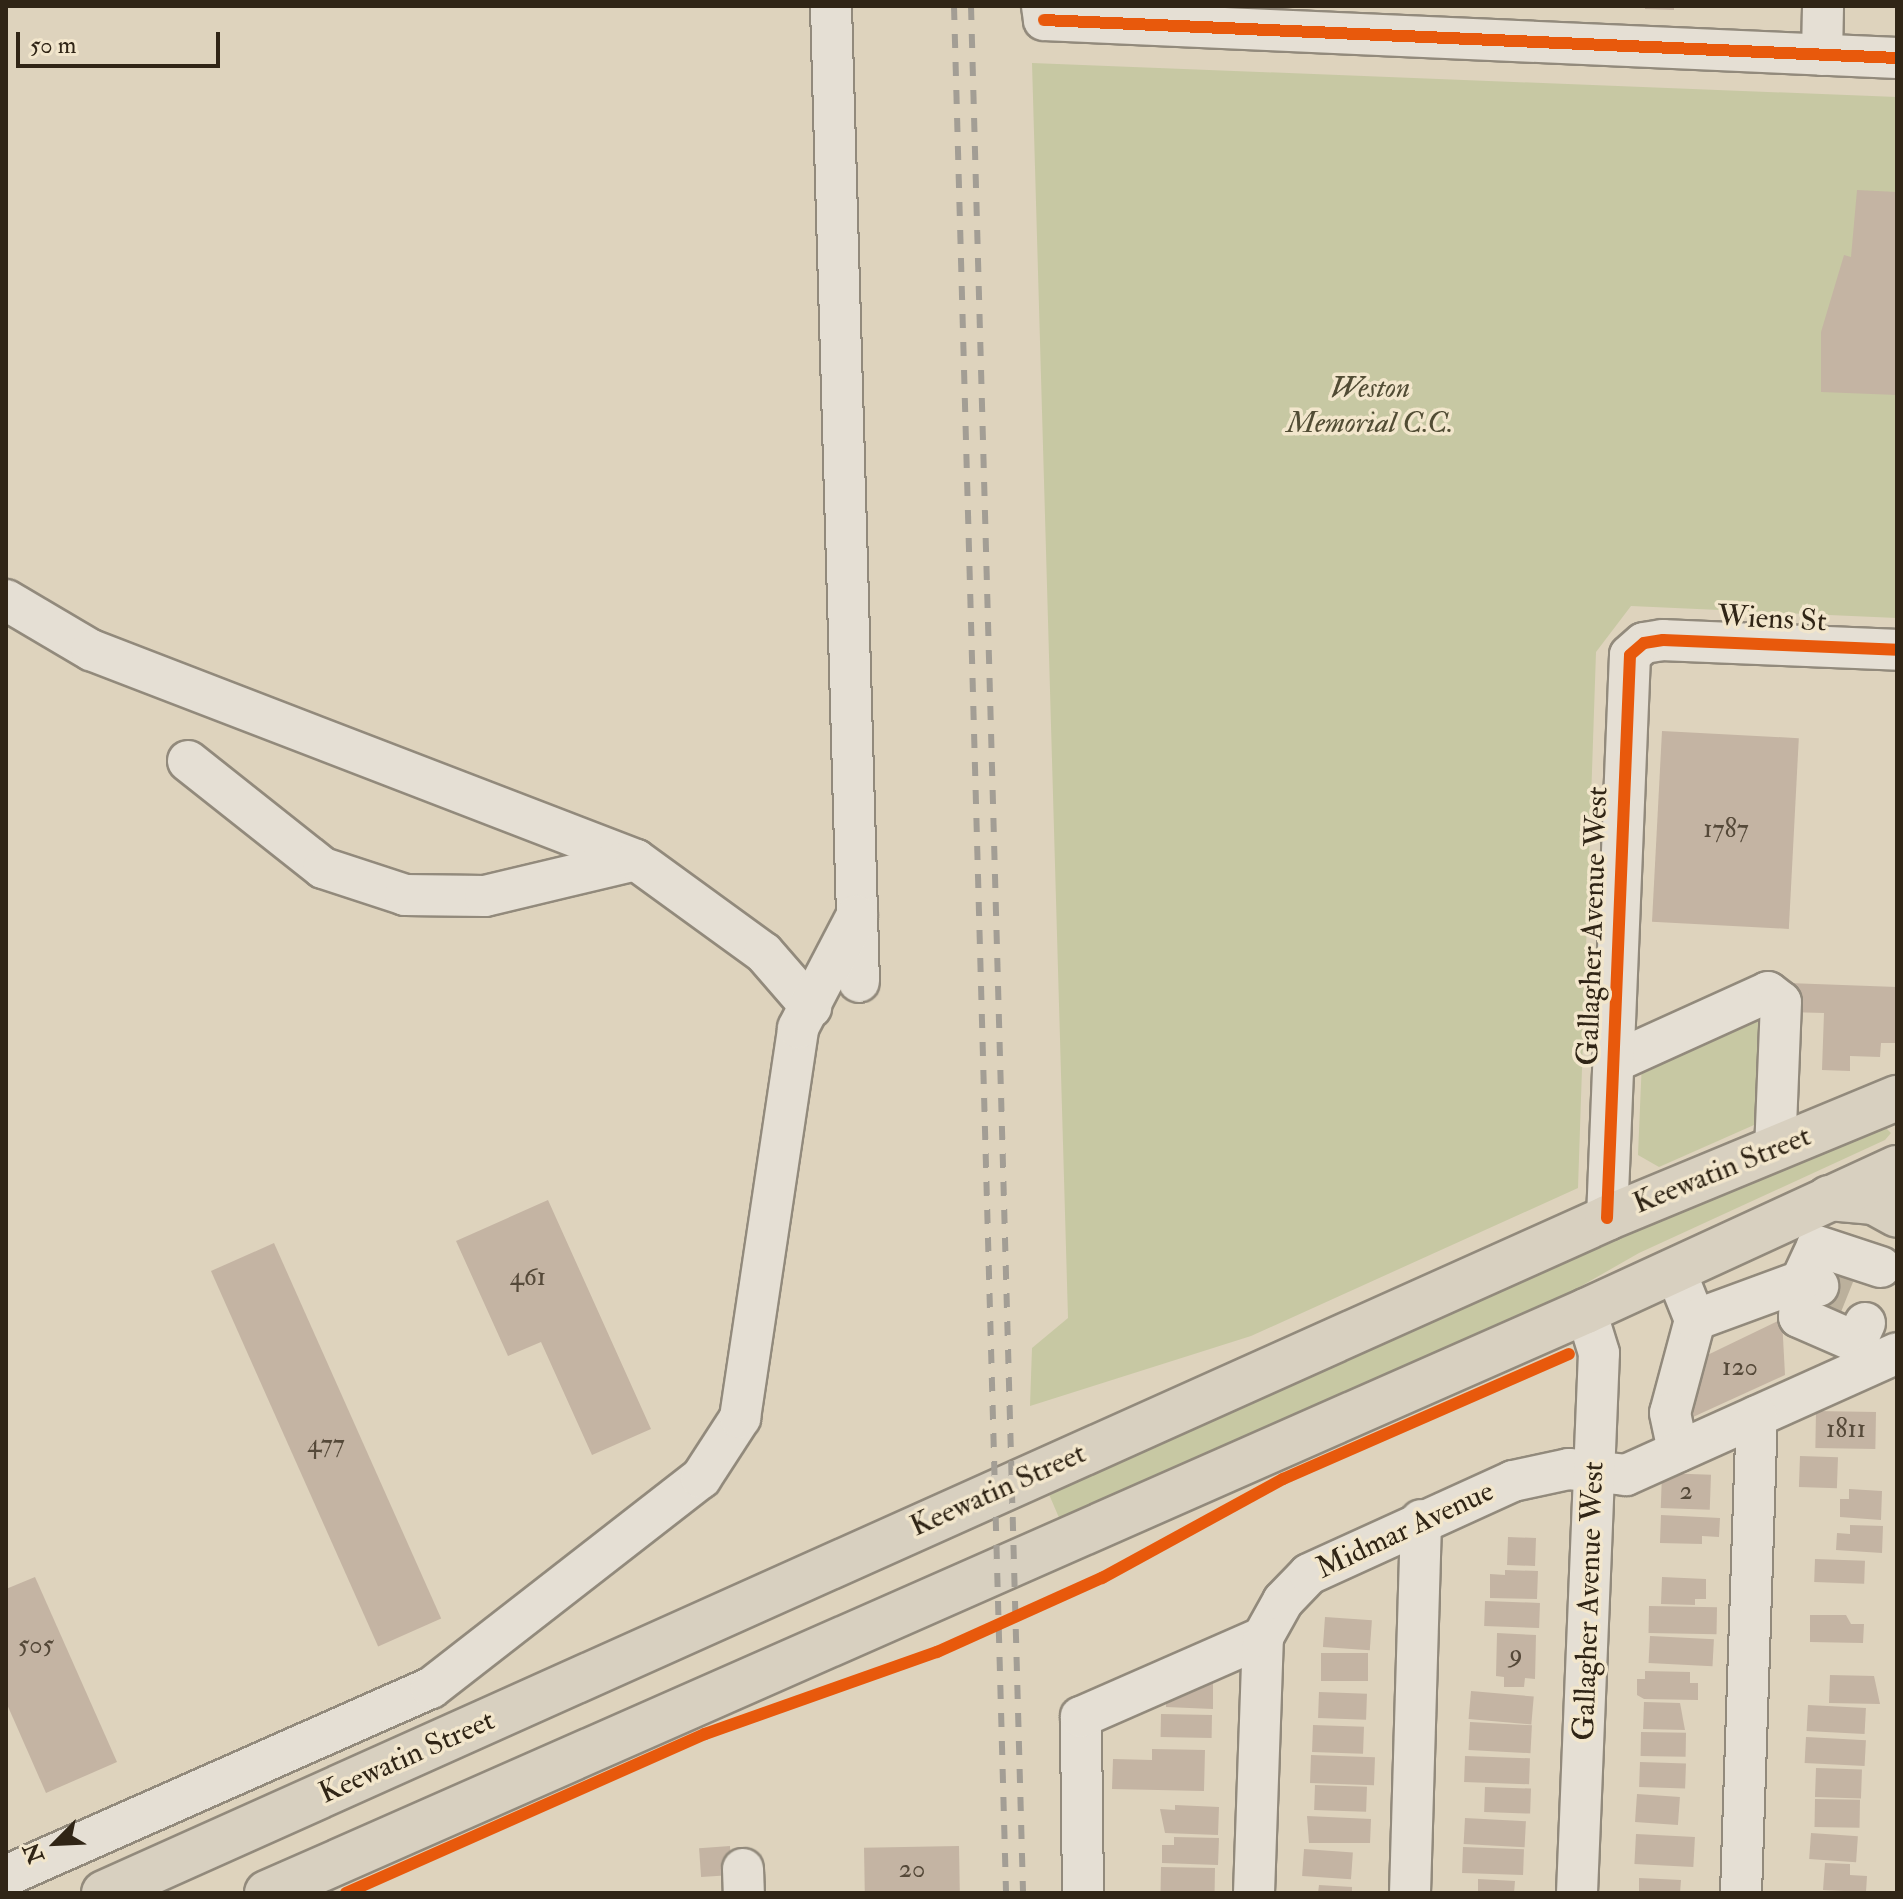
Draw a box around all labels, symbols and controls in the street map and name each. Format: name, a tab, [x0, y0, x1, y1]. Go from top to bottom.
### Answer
scale bar	[20, 16, 224, 66]
text: 50 m	[30, 30, 76, 61]
park label: Weston Memorial C.C.	[1287, 370, 1453, 440]
street label: Wiens St	[1716, 598, 1828, 640]
street label: Gallagher Avenue West	[1570, 786, 1616, 1066]
house number: 1787	[1703, 814, 1749, 846]
street label: Keewatin Street	[1628, 1118, 1816, 1222]
house number: 461	[510, 1262, 546, 1294]
house number: 120	[1722, 1352, 1758, 1384]
house number: 1811	[1826, 1414, 1866, 1446]
house number: 477	[307, 1429, 345, 1461]
street label: Keewatin Street	[905, 1435, 1091, 1545]
street label: Gallagher Avenue West	[1566, 1461, 1612, 1741]
street label: Midmar Avenue	[1311, 1473, 1499, 1587]
house number: 2	[1679, 1476, 1693, 1508]
house number: 505	[18, 1630, 54, 1662]
house number: 9	[1509, 1639, 1523, 1671]
street label: Keewatin Street	[314, 1702, 500, 1812]
north arrow	[16, 1803, 96, 1883]
text: N	[17, 1838, 51, 1867]
house number: 20	[899, 1854, 925, 1886]

